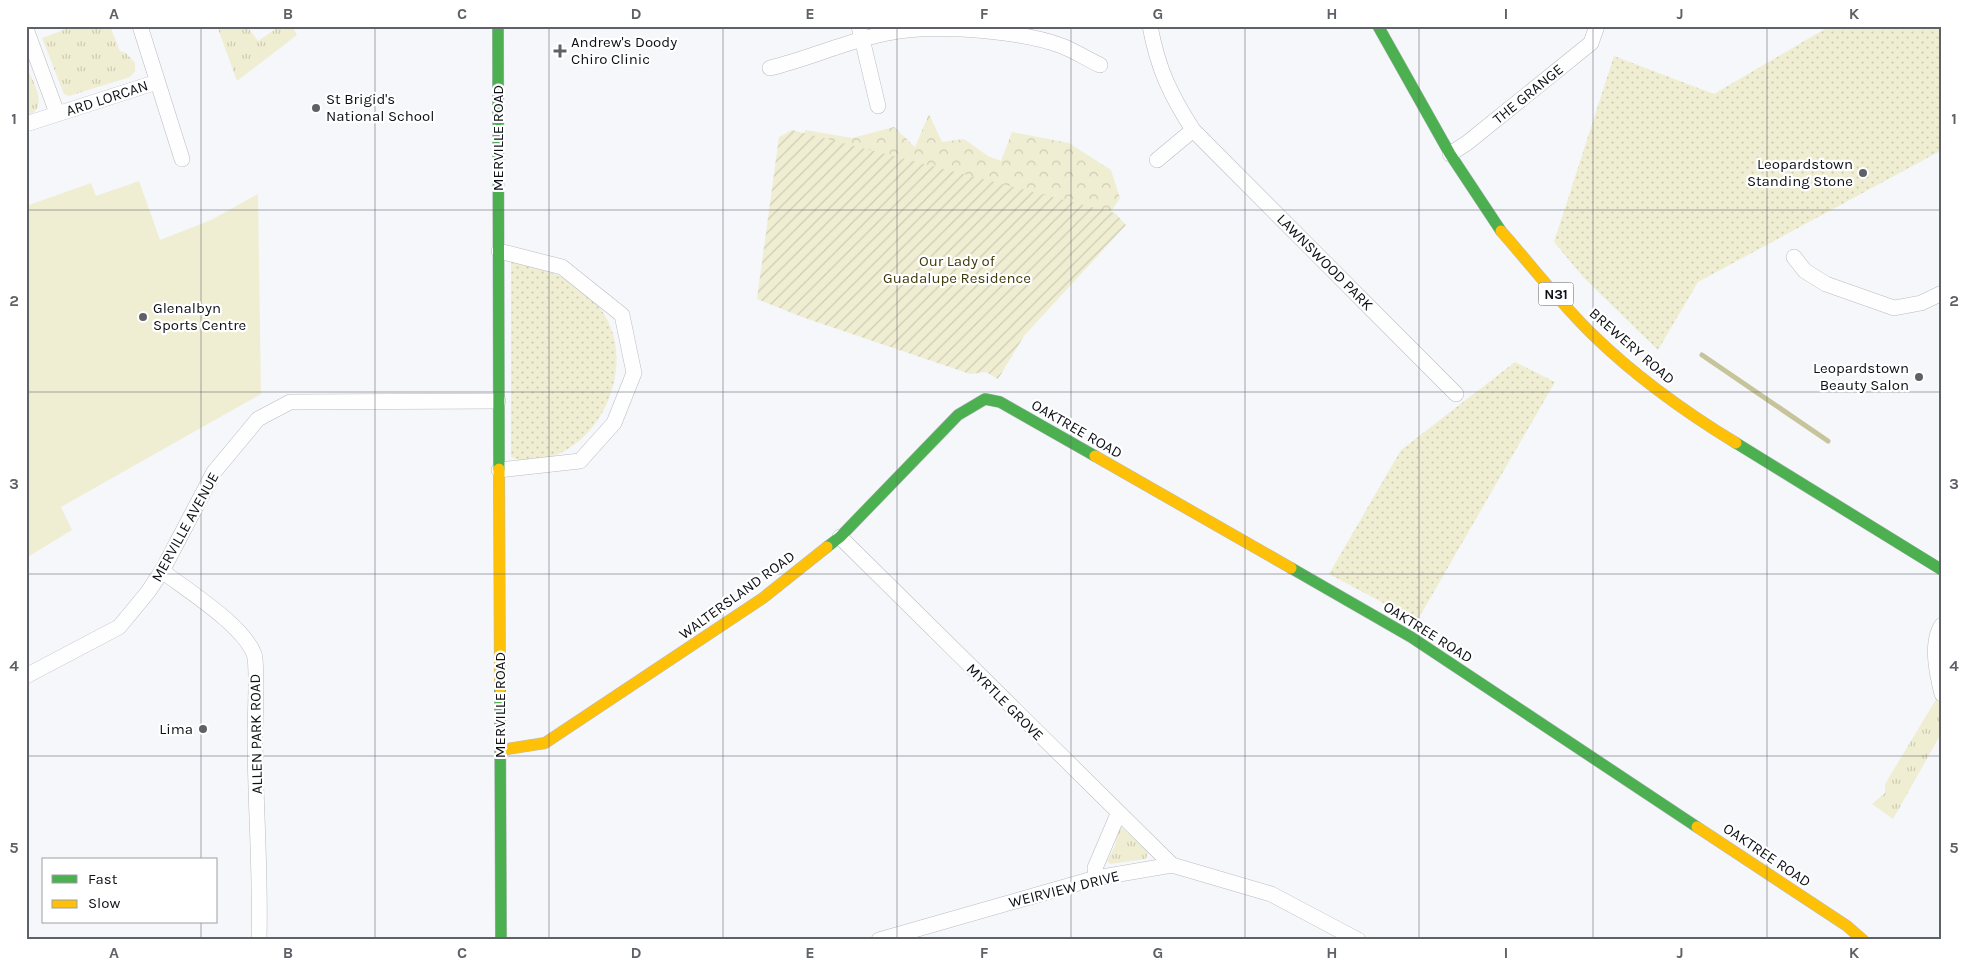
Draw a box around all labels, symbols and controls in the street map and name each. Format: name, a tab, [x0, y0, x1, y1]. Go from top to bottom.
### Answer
text: A	[109, 4, 119, 23]
text: B	[283, 4, 293, 23]
text: C	[457, 4, 467, 23]
text: D	[631, 4, 642, 23]
text: E	[805, 4, 815, 23]
text: F	[980, 4, 989, 23]
text: G	[1153, 4, 1163, 23]
text: H	[1326, 4, 1338, 23]
text: I	[1504, 4, 1508, 23]
text: J	[1676, 4, 1684, 23]
text: K	[1849, 4, 1860, 23]
place label: Andrew's Doody Chiro Clinic	[571, 33, 677, 68]
marker: Andrew's Doody Chiro Clinic	[553, 44, 567, 58]
street label: THE GRANGE	[1489, 60, 1567, 128]
street label: ARD LORCAN	[64, 76, 150, 120]
street label: MERVILLE ROAD	[489, 85, 507, 191]
place label: St Brigid's National School	[326, 90, 434, 125]
marker: St Brigid's National School	[310, 102, 322, 114]
text: 1	[11, 109, 17, 128]
text: 1	[1951, 109, 1957, 128]
place label: Leopardstown Standing Stone	[1747, 155, 1853, 190]
marker: Leopardstown Standing Stone	[1857, 167, 1869, 179]
street label: LAWNSWOOD PARK	[1273, 210, 1377, 314]
park label: Our Lady of Guadalupe Residence	[883, 252, 1031, 287]
road number: N31	[1538, 282, 1574, 306]
text: 2	[9, 291, 19, 310]
text: 2	[1949, 291, 1959, 310]
place label: Glenalbyn Sports Centre	[153, 299, 246, 334]
street label: BREWERY ROAD	[1586, 304, 1678, 388]
marker: Glenalbyn Sports Centre	[137, 311, 149, 323]
place label: Leopardstown Beauty Salon	[1813, 359, 1909, 394]
marker: Leopardstown Beauty Salon	[1913, 371, 1925, 383]
street label: OAKTREE ROAD	[1028, 396, 1126, 462]
street label: MERVILLE AVENUE	[147, 469, 223, 585]
text: 3	[9, 474, 19, 493]
text: 3	[1949, 474, 1959, 493]
street label: WALTERSLAND ROAD	[676, 547, 798, 643]
street label: OAKTREE ROAD	[1380, 597, 1476, 667]
street label: MERVILLE ROAD	[491, 652, 509, 758]
text: 4	[9, 656, 19, 675]
text: 4	[1949, 656, 1959, 675]
street label: MYRTLE GROVE	[963, 660, 1047, 744]
street label: ALLEN PARK ROAD	[246, 674, 266, 794]
place label: Lima	[159, 720, 193, 738]
marker: Lima	[197, 723, 209, 735]
street label: OAKTREE ROAD	[1720, 819, 1814, 891]
text: 5	[9, 838, 19, 857]
text: 5	[1949, 838, 1959, 857]
legend	[42, 858, 218, 924]
street label: WEIRVIEW DRIVE	[1007, 867, 1121, 911]
text: Fast	[88, 870, 118, 888]
text: Slow	[88, 894, 120, 912]
text: A	[109, 943, 119, 962]
text: B	[283, 943, 293, 962]
text: C	[457, 943, 467, 962]
text: D	[631, 943, 642, 962]
text: E	[805, 943, 815, 962]
text: F	[980, 943, 989, 962]
text: G	[1153, 943, 1163, 962]
text: H	[1326, 943, 1338, 962]
text: I	[1504, 943, 1508, 962]
text: J	[1676, 943, 1684, 962]
text: K	[1849, 943, 1860, 962]

